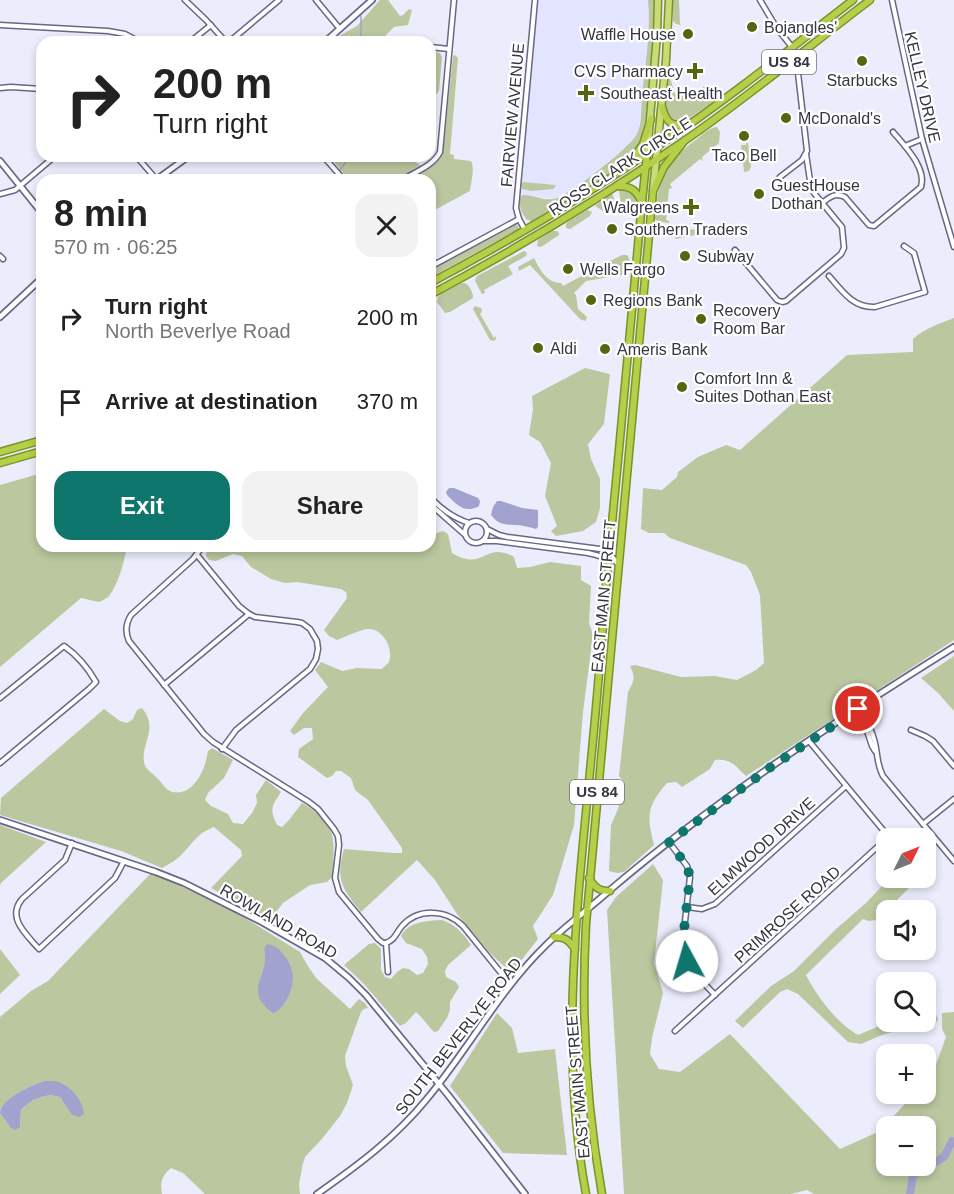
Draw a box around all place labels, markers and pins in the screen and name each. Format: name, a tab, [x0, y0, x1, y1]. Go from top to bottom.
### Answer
place label: Bojangles'	[764, 19, 837, 36]
marker: Bojangles'	[745, 20, 759, 34]
place label: Waffle House	[581, 26, 676, 43]
marker: Waffle House	[681, 27, 695, 41]
marker: Starbucks	[855, 54, 869, 68]
place label: CVS Pharmacy	[574, 63, 683, 80]
marker: CVS Pharmacy	[688, 64, 702, 78]
place label: Starbucks	[826, 72, 898, 89]
marker: Southeast Health	[577, 84, 595, 102]
place label: Southeast Health	[600, 85, 723, 102]
place label: McDonald's	[798, 110, 881, 127]
marker: McDonald's	[779, 111, 793, 125]
marker: Taco Bell	[737, 129, 751, 143]
place label: Taco Bell	[712, 147, 776, 164]
place label: GuestHouse Dothan	[771, 177, 860, 212]
marker: GuestHouse Dothan	[752, 187, 766, 201]
place label: Walgreens	[603, 199, 679, 216]
marker: Walgreens	[684, 200, 698, 214]
place label: Southern Traders	[624, 221, 748, 238]
marker: Southern Traders	[605, 222, 619, 236]
place label: Subway	[697, 248, 754, 265]
marker: Subway	[678, 249, 692, 263]
place label: Wells Fargo	[580, 261, 665, 278]
marker: Wells Fargo	[561, 262, 575, 276]
place label: Regions Bank	[603, 292, 704, 309]
marker: Regions Bank	[584, 293, 598, 307]
place label: Recovery Room Bar	[713, 302, 786, 337]
marker: Recovery Room Bar	[694, 312, 708, 326]
place label: Aldi	[550, 340, 577, 357]
marker: Aldi	[531, 341, 545, 355]
place label: Ameris Bank	[617, 341, 709, 358]
marker: Ameris Bank	[598, 342, 612, 356]
place label: Comfort Inn & Suites Dothan East	[694, 370, 832, 405]
marker: Comfort Inn & Suites Dothan East	[675, 380, 689, 394]
pin	[832, 683, 883, 734]

